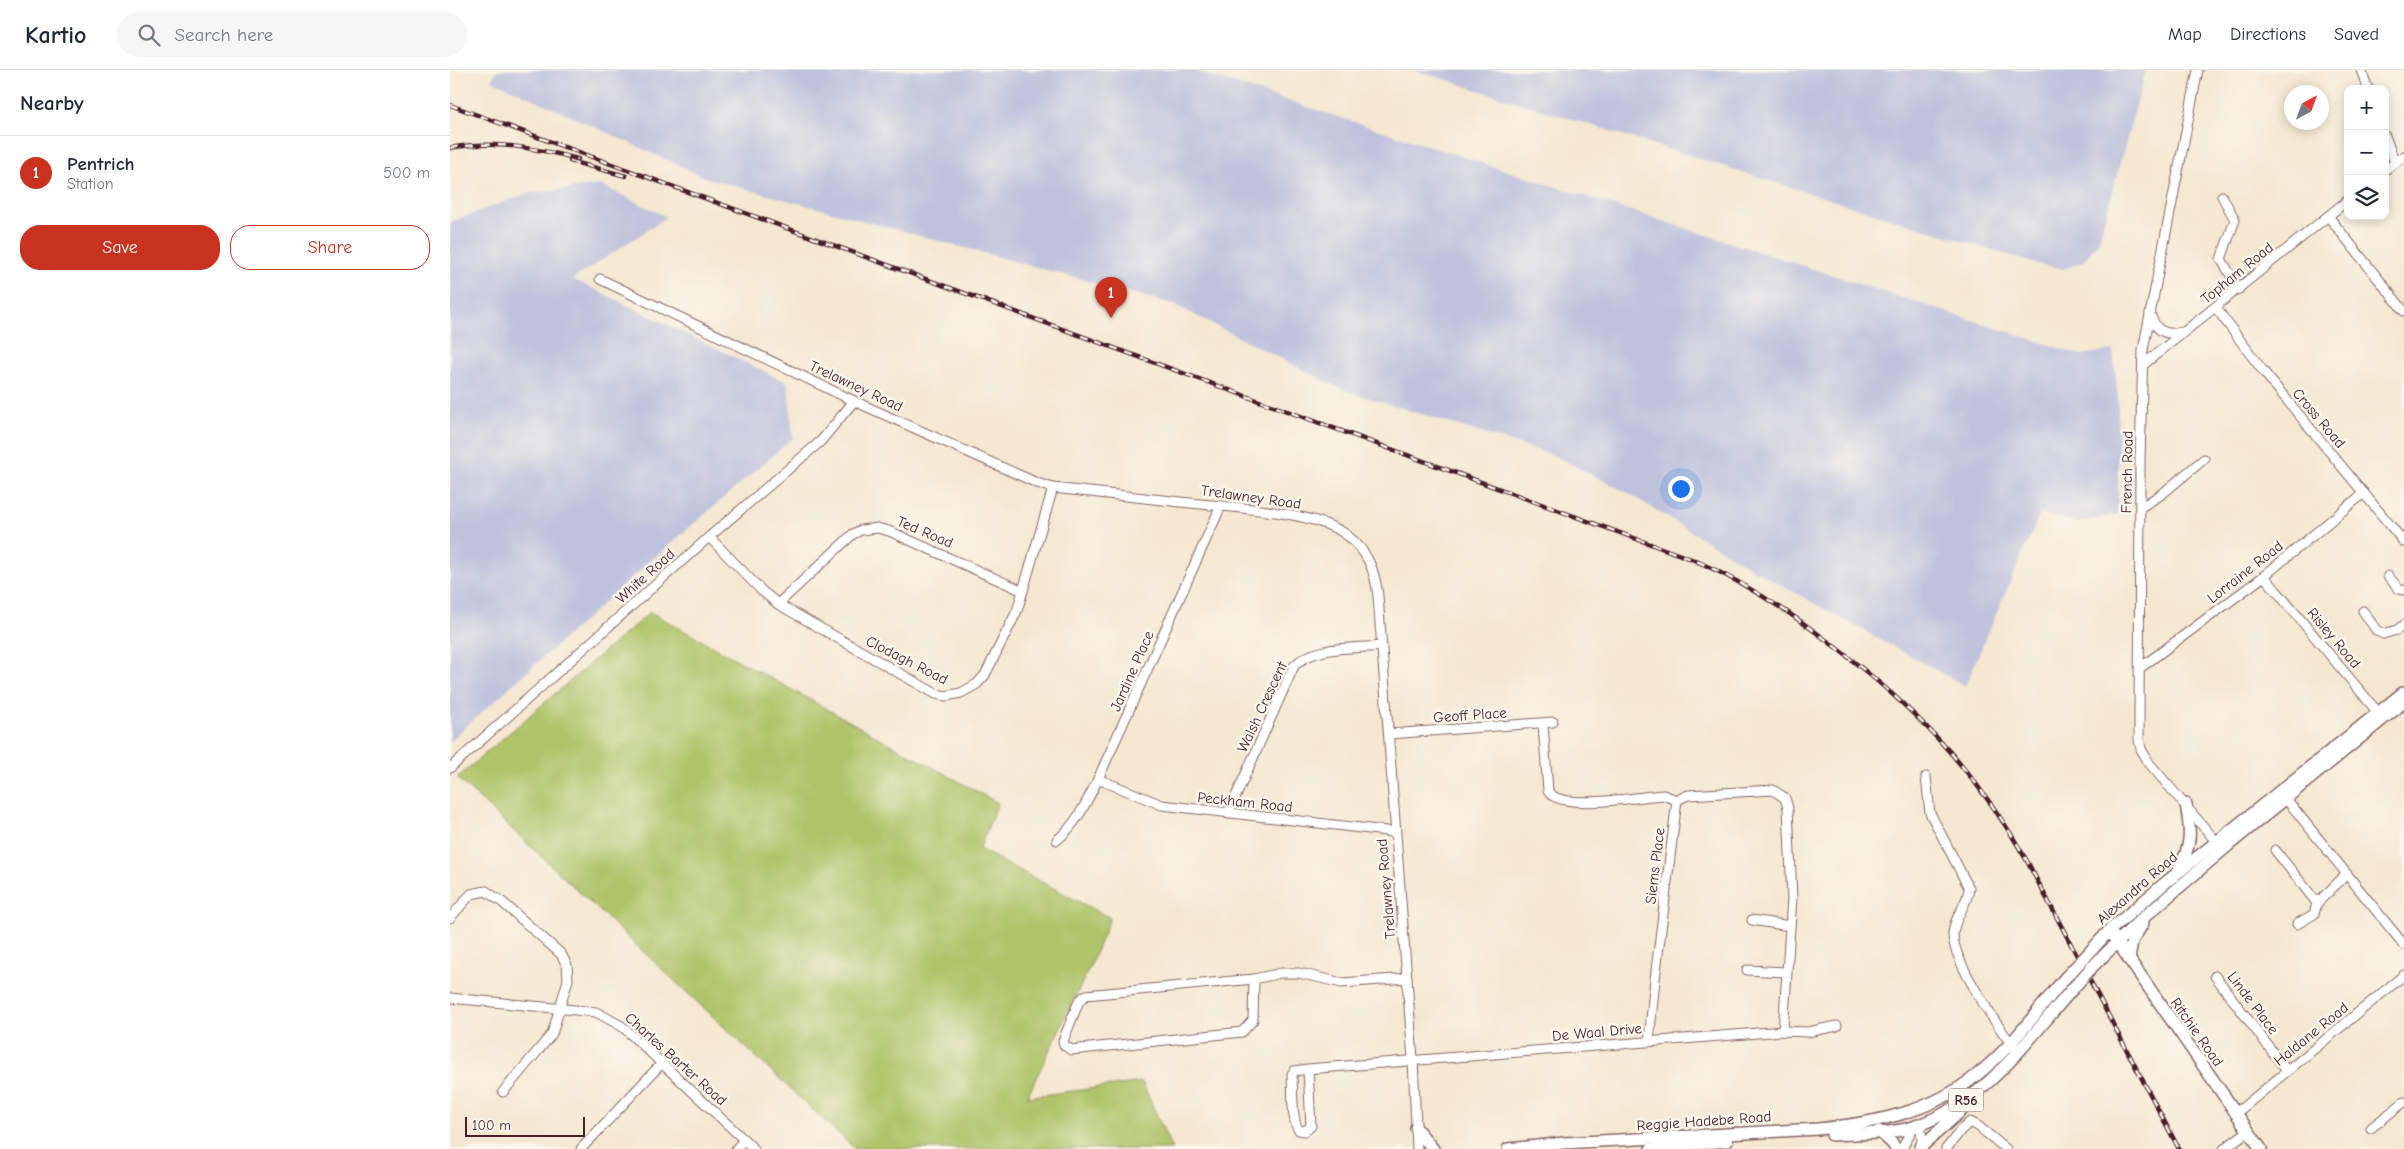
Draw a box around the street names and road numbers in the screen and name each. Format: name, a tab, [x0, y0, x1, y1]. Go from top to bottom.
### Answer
street label: Topham Road	[2197, 238, 2277, 308]
street label: Trelawney Road	[806, 357, 906, 415]
street label: Cross Road	[2289, 384, 2349, 452]
street label: French Road	[2117, 430, 2137, 514]
street label: Trelawney Road	[1200, 481, 1302, 513]
street label: Ted Road	[894, 512, 956, 552]
street label: Lorraine Road	[2204, 537, 2286, 607]
street label: White Road	[612, 545, 678, 607]
street label: Risley Road	[2303, 604, 2365, 672]
street label: Jardine Place	[1106, 627, 1158, 714]
street label: Clodagh Road	[863, 632, 951, 688]
street label: Walsh Crescent	[1233, 658, 1291, 755]
street label: Geoff Place	[1433, 703, 1508, 727]
street label: Peckham Road	[1197, 788, 1293, 816]
street label: Siems Place	[1641, 826, 1669, 905]
street label: Trelawney Road	[1373, 838, 1399, 940]
street label: Alexandra Road	[2093, 848, 2181, 928]
street label: Linde Place	[2224, 968, 2283, 1038]
street label: Ritchie Road	[2167, 994, 2227, 1070]
street label: Haldane Road	[2270, 998, 2352, 1070]
street label: Charles Barter Road	[621, 1009, 731, 1109]
street label: De Waal Drive	[1551, 1019, 1643, 1045]
road number: R56	[1948, 1088, 1984, 1112]
street label: Reggie Hadebe Road	[1636, 1107, 1772, 1135]

